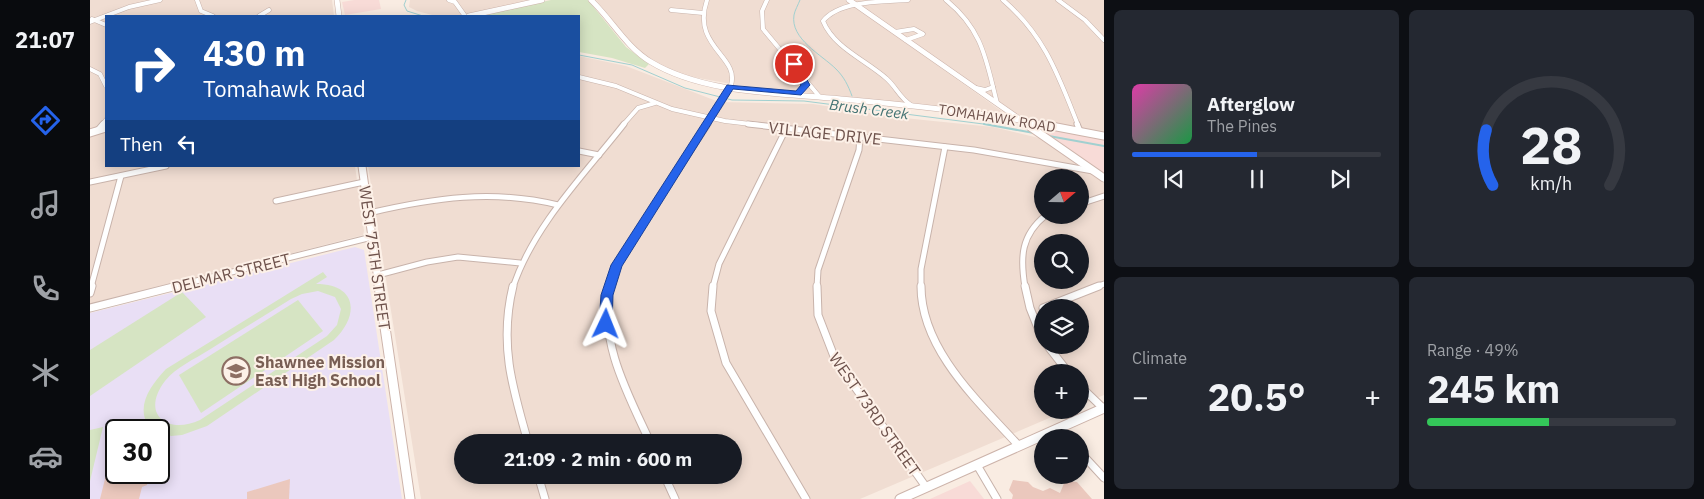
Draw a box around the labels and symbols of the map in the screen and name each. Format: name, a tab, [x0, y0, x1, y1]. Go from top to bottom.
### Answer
pin	[773, 43, 815, 85]
water label: Brush Creek	[828, 95, 910, 123]
street label: TOMAHAWK ROAD	[937, 100, 1057, 136]
street label: VILLAGE DRIVE	[768, 117, 882, 149]
north arrow	[1034, 169, 1089, 224]
street label: WEST 75TH STREET	[355, 185, 395, 331]
street label: DELMAR STREET	[170, 249, 292, 297]
position arrow	[579, 297, 631, 349]
street label: WEST 73RD STREET	[825, 349, 925, 479]
place label: Shawnee Mission East High School	[255, 352, 385, 390]
school or university icon: Shawnee Mission East High School	[221, 356, 251, 386]
speed limit sign: 30	[105, 419, 170, 484]

